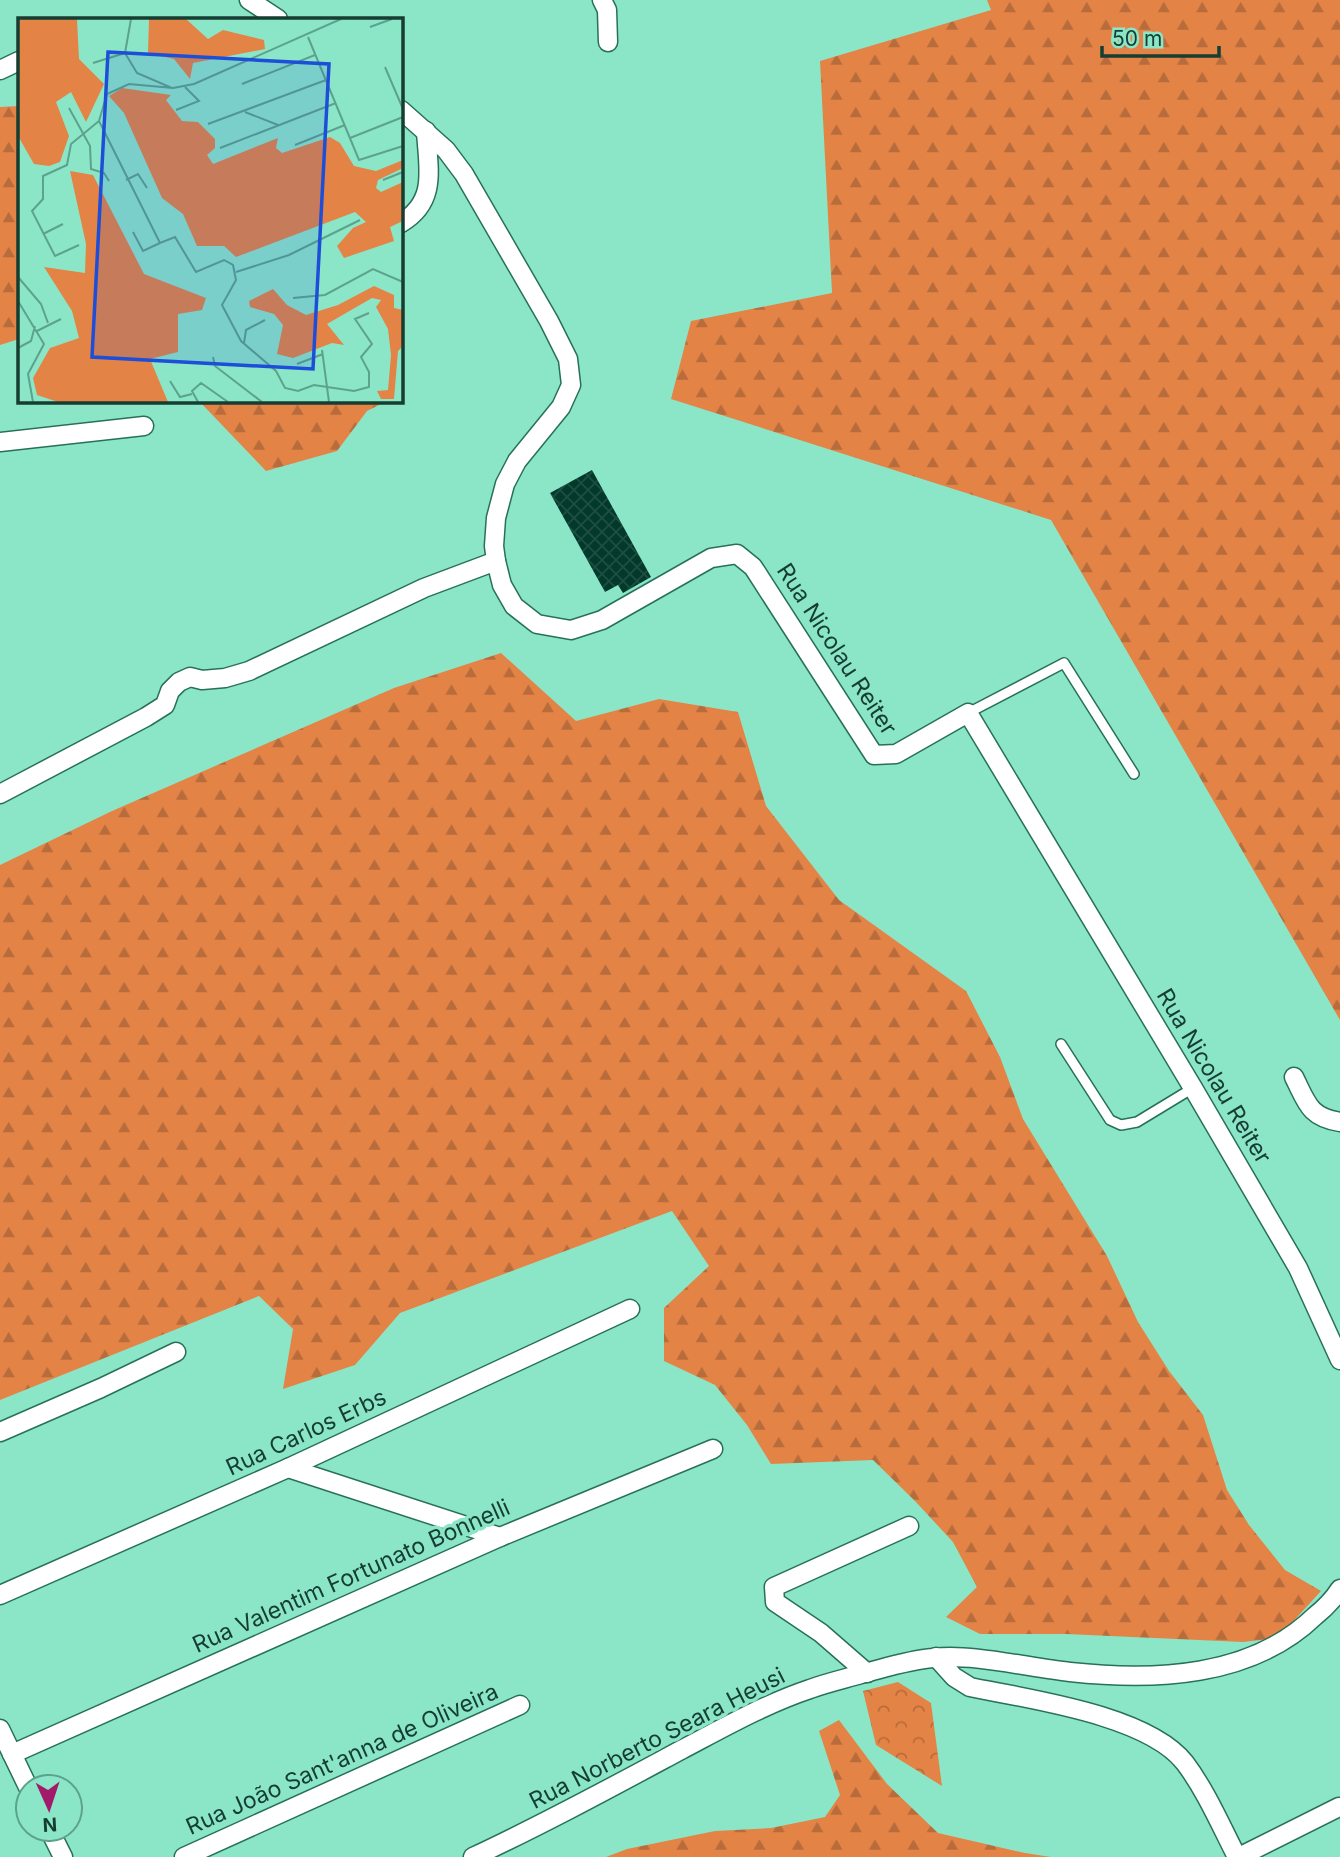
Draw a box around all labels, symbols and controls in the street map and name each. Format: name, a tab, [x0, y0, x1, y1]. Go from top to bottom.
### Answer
scale bar	[1102, 14, 1219, 58]
inset map	[18, 18, 402, 402]
text: 50 m	[1112, 26, 1162, 51]
street label: Rua Nicolau Reiter	[771, 558, 903, 740]
street label: Rua Nicolau Reiter	[1151, 984, 1277, 1169]
street label: Rua Carlos Erbs	[221, 1383, 391, 1481]
street label: Rua Valentim Fortunato Bonnelli	[188, 1493, 514, 1659]
street label: Rua Norberto Seara Heusi	[524, 1661, 790, 1815]
street label: Rua João Sant'anna de Oliveira	[181, 1677, 503, 1841]
north arrow	[14, 1773, 84, 1843]
text: N	[42, 1813, 58, 1836]

